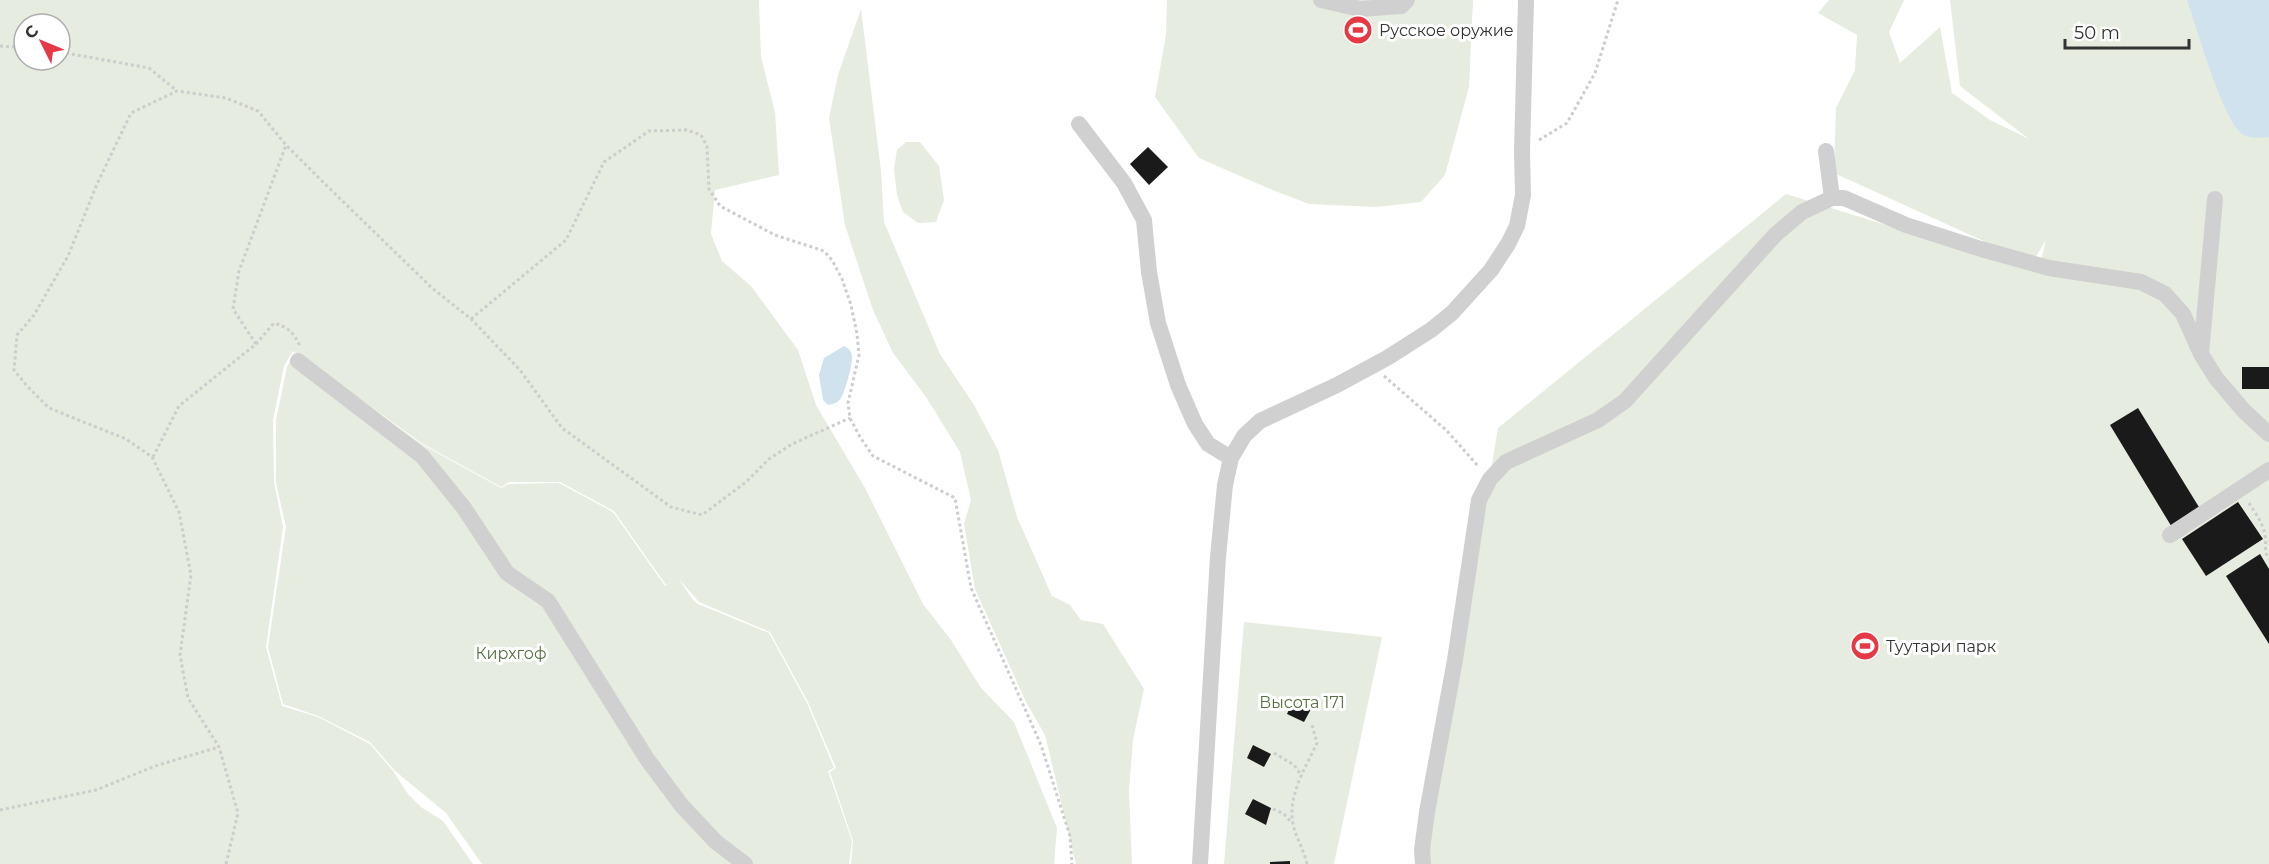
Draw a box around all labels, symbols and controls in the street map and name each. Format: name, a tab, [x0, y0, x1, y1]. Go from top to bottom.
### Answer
north arrow	[12, 12, 72, 72]
scale bar	[2065, 12, 2190, 50]
sports icon: Русское оружие	[1342, 14, 1374, 46]
text: С	[20, 21, 43, 43]
place label: Русское оружие	[1379, 21, 1514, 40]
text: 50 m	[2074, 22, 2120, 44]
sports icon: Туутари парк	[1849, 630, 1881, 662]
place label: Туутари парк	[1886, 637, 1997, 656]
park label: Кирхгоф	[475, 644, 547, 663]
park label: Высота 171	[1259, 693, 1345, 712]

